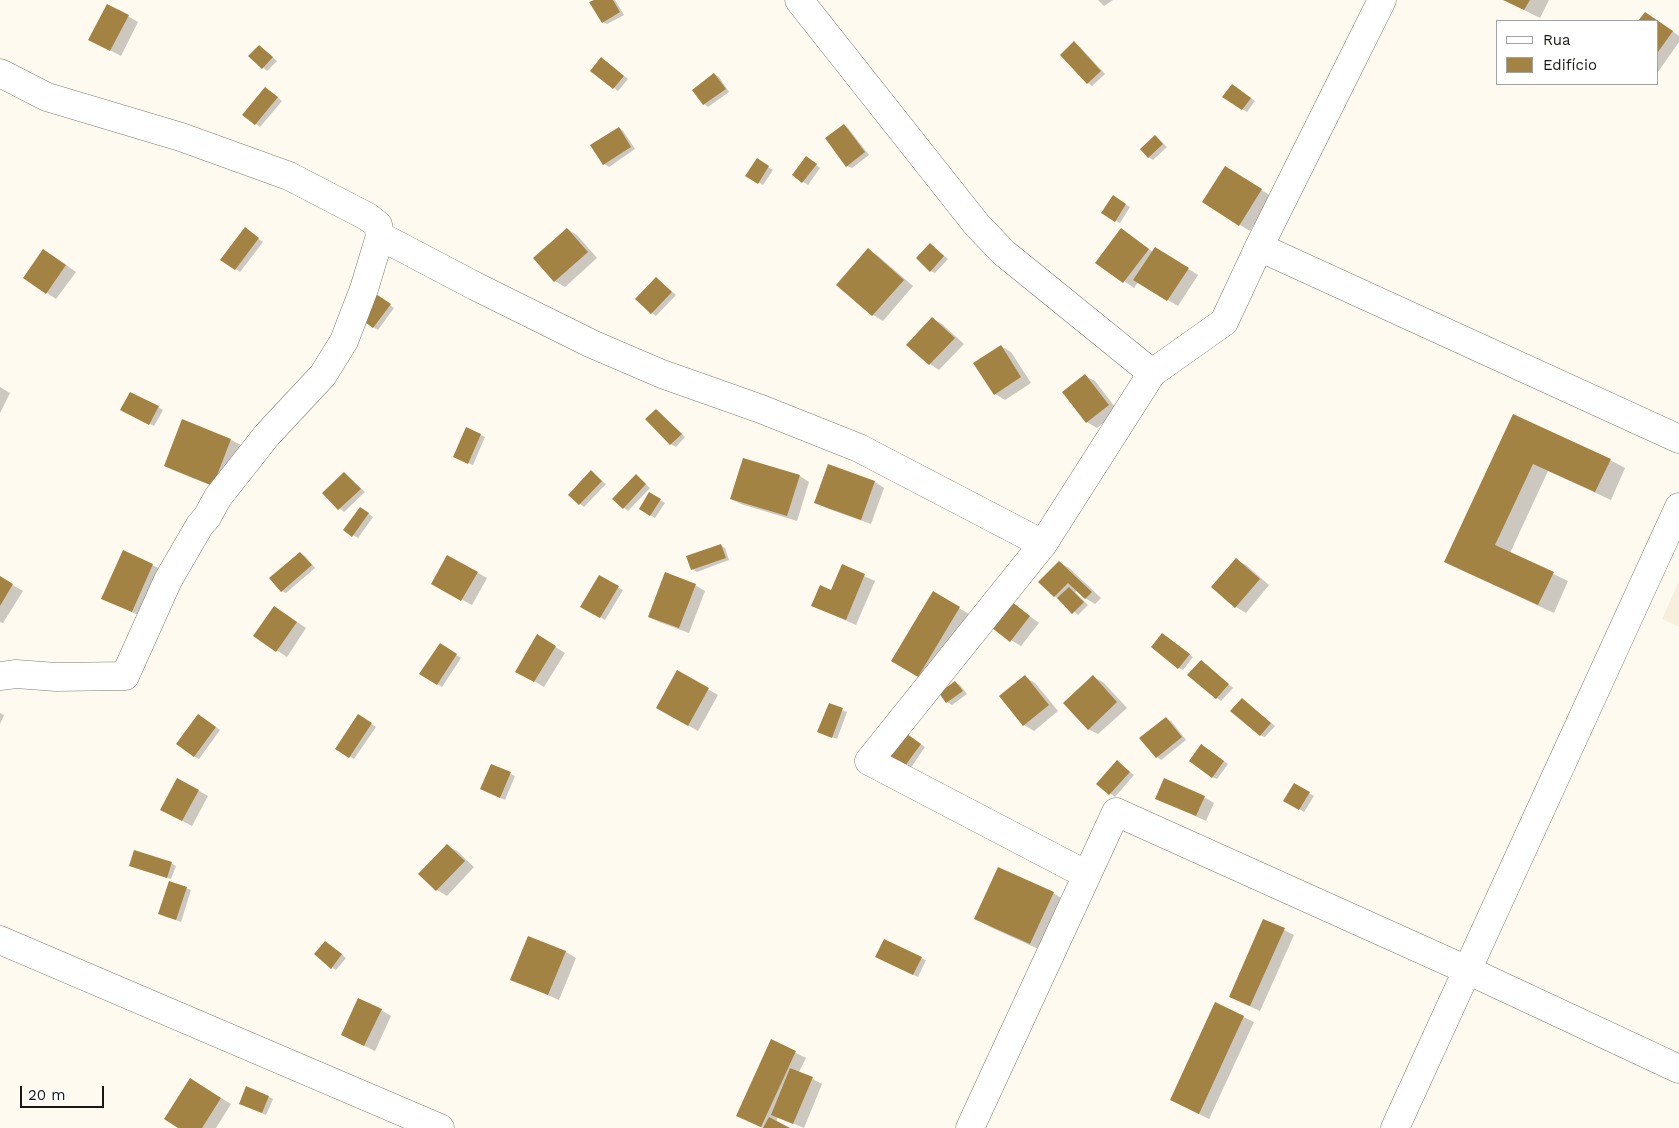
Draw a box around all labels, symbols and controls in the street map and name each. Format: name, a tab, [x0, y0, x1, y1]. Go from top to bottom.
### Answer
legend	[1496, 20, 1659, 85]
text: Rua	[1543, 31, 1571, 49]
text: Edifício	[1543, 56, 1597, 74]
scale bar	[22, 1076, 106, 1108]
text: 20 m	[28, 1086, 66, 1104]

